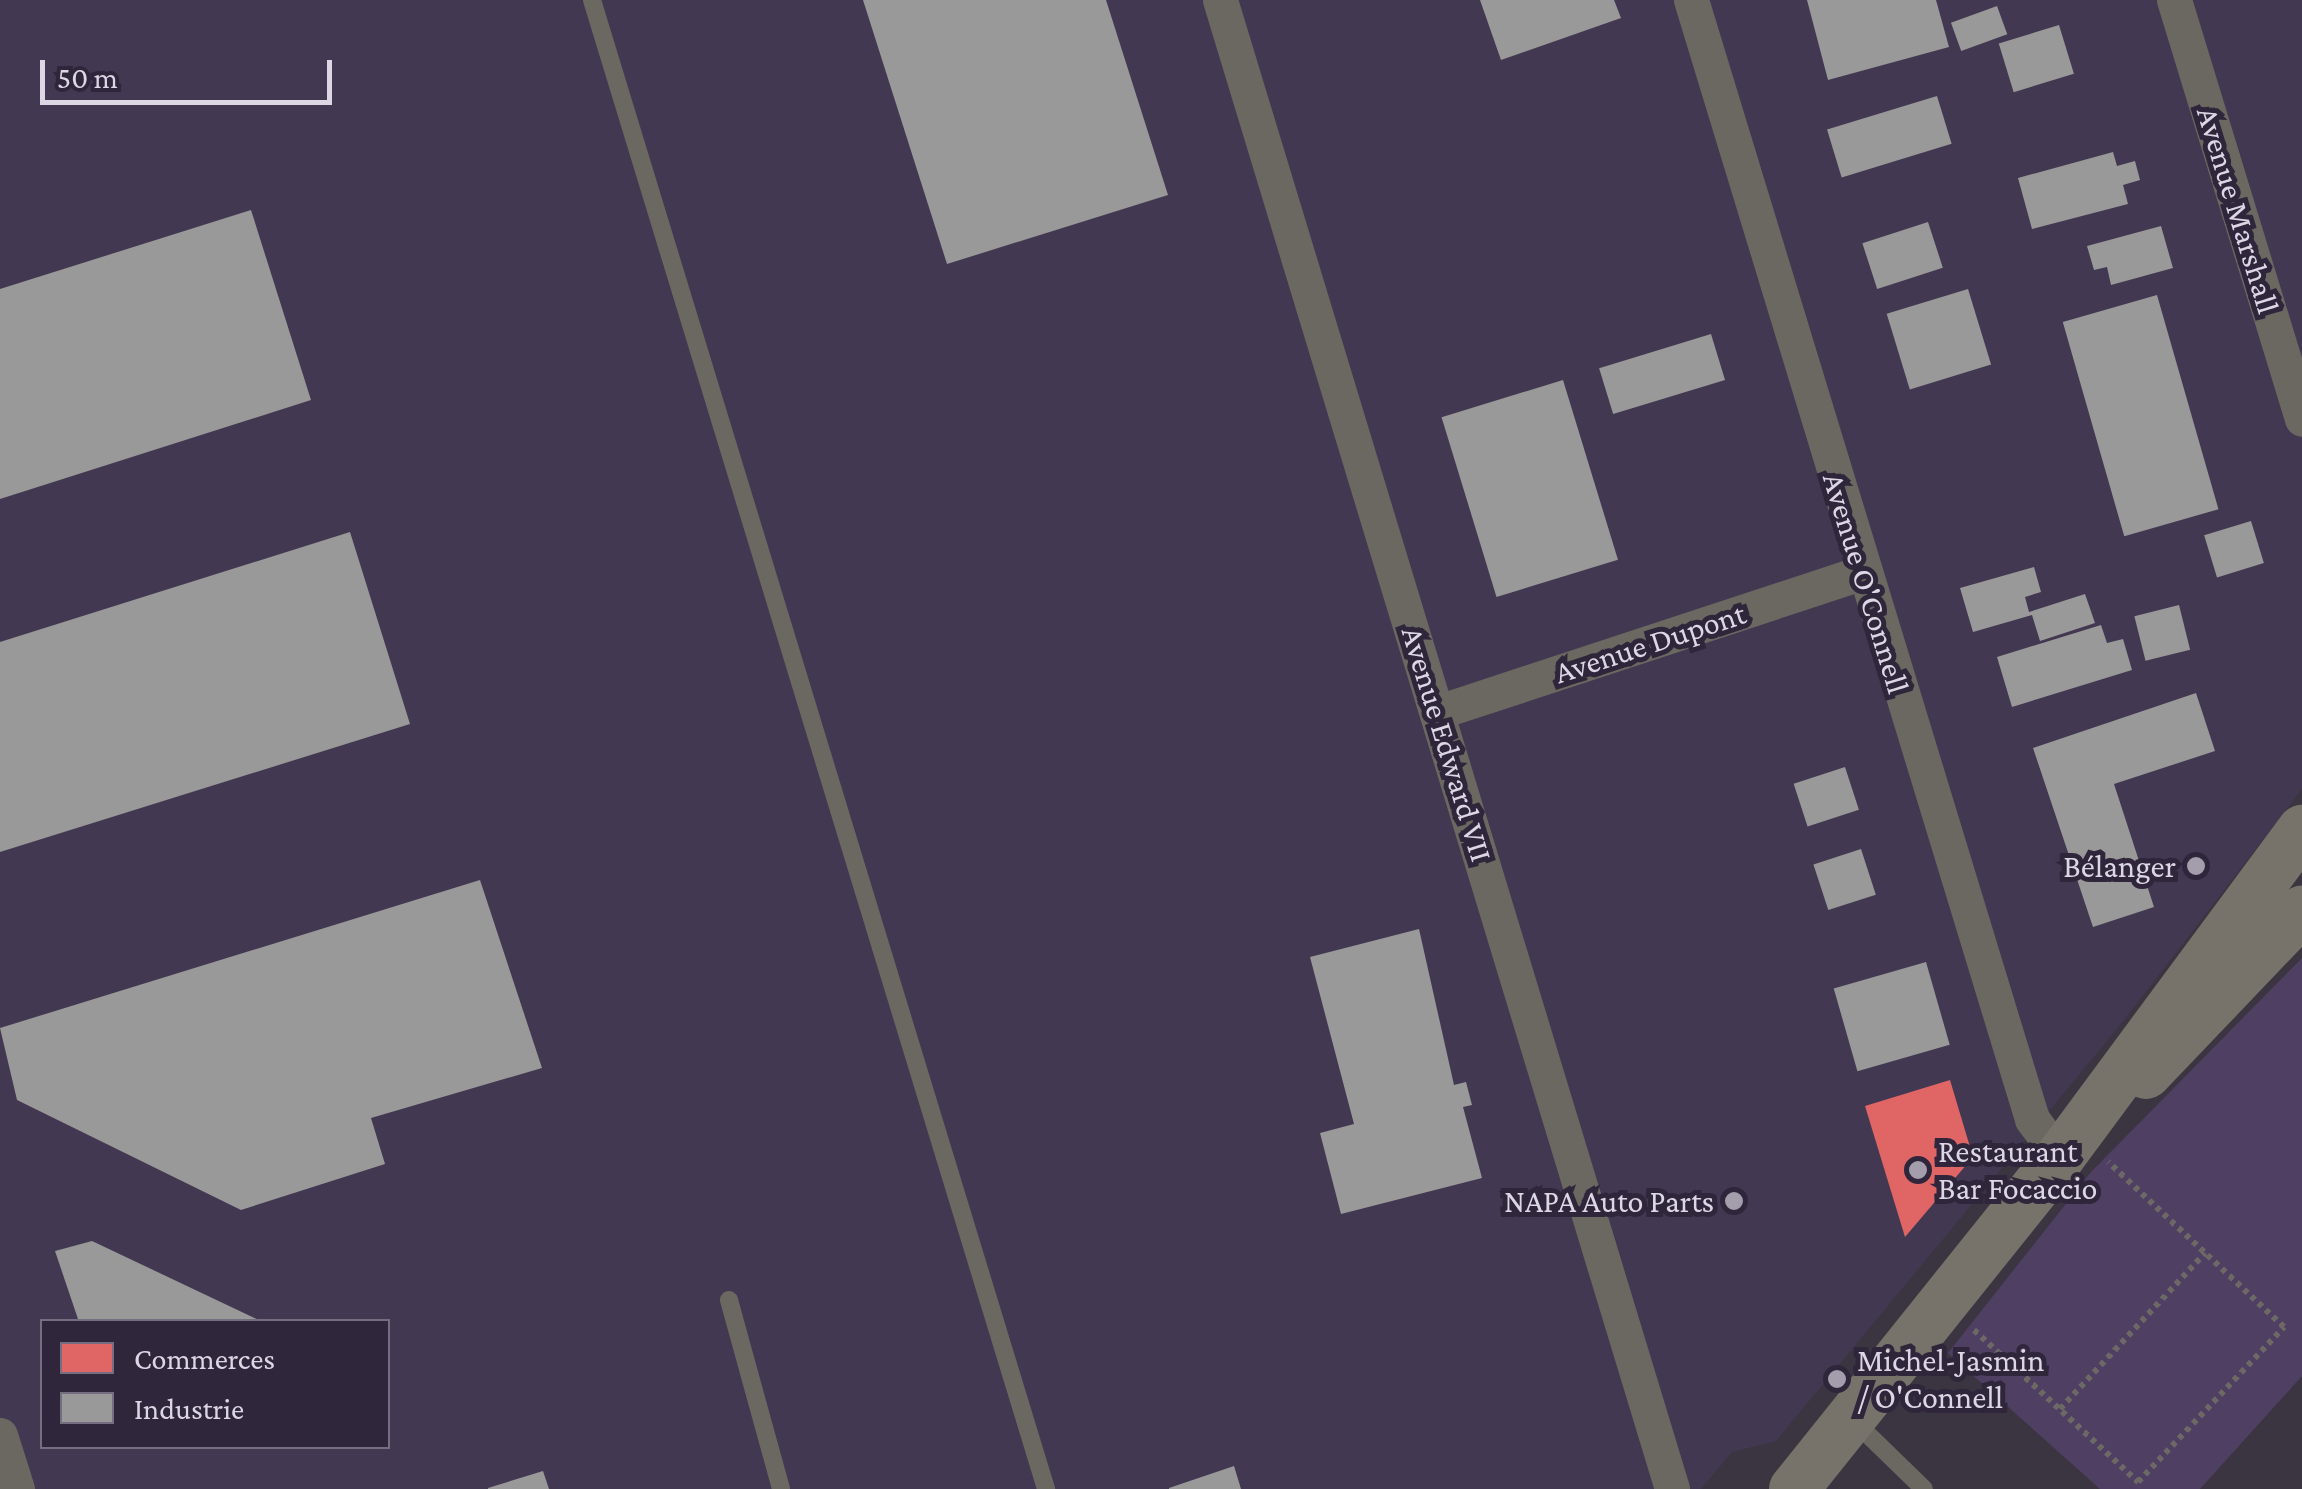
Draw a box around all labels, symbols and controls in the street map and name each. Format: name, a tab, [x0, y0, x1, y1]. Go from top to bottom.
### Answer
scale bar	[45, 40, 338, 102]
text: 50 m	[57, 61, 118, 94]
street label: Avenue Marshall	[2188, 102, 2288, 318]
street label: Avenue O'Connell	[1814, 468, 1918, 698]
street label: Avenue Dupont	[1549, 594, 1751, 692]
street label: Avenue Edward VII	[1393, 622, 1501, 866]
place label: Bélanger	[2063, 847, 2176, 885]
marker: Bélanger	[2185, 855, 2207, 877]
place label: Restaurant Bar Focaccio	[1938, 1133, 2097, 1208]
marker: Restaurant Bar Focaccio	[1907, 1159, 1929, 1181]
place label: NAPA Auto Parts	[1504, 1182, 1714, 1220]
marker: NAPA Auto Parts	[1723, 1190, 1745, 1212]
legend	[40, 1319, 390, 1449]
text: Commerces	[134, 1342, 275, 1375]
place label: Michel-Jasmin / O'Connell	[1857, 1342, 2044, 1417]
marker: Michel-Jasmin / O'Connell	[1826, 1368, 1848, 1390]
text: Industrie	[134, 1392, 244, 1425]

